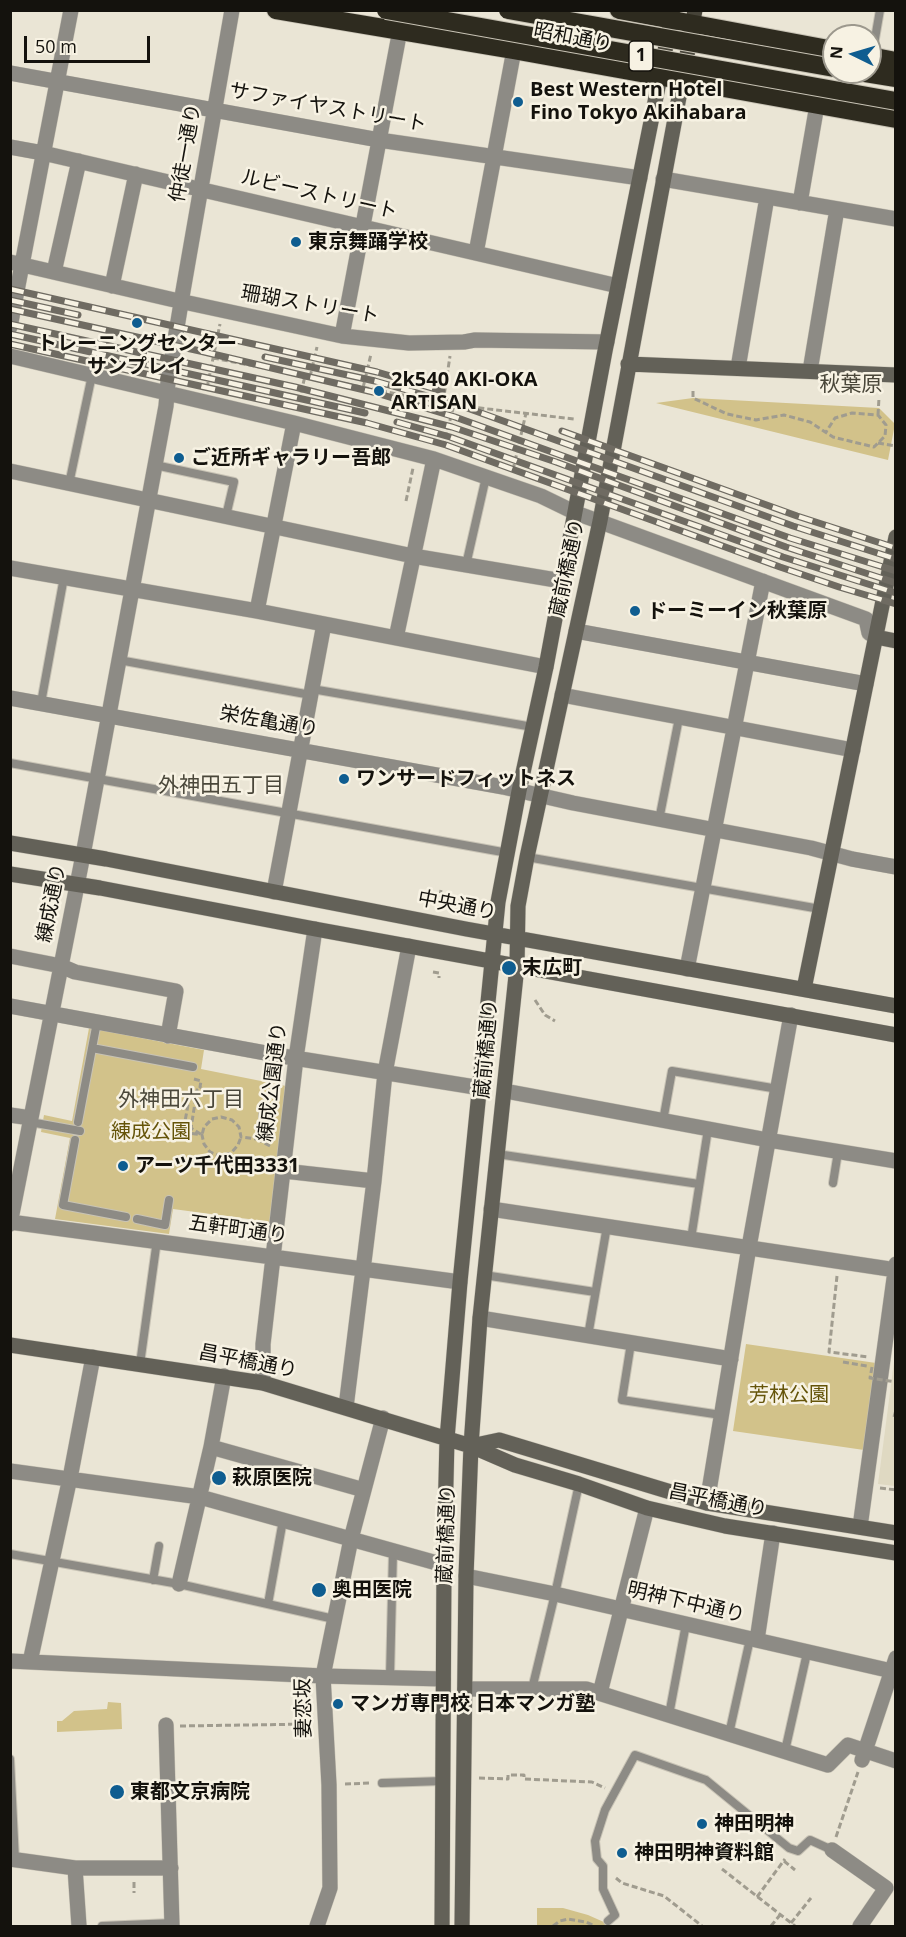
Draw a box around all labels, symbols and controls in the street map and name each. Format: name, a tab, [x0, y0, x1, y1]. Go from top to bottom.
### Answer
street label: 昭和通り	[531, 19, 615, 57]
scale bar	[27, 24, 153, 62]
north arrow	[822, 24, 882, 84]
text: 50 m	[35, 34, 77, 58]
road number: 1	[629, 41, 653, 71]
text: N	[825, 45, 848, 60]
place label: Best Western Hotel Fino Tokyo Akihabara	[530, 78, 747, 125]
street label: サファイヤストリート	[227, 79, 429, 137]
marker: Best Western Hotel Fino Tokyo Akihabara	[511, 95, 525, 109]
street label: 仲徒一通り	[165, 102, 207, 204]
street label: ルビーストリート	[238, 165, 400, 225]
place label: 東京舞踊学校	[308, 230, 428, 254]
marker: 東京舞踊学校	[289, 235, 303, 249]
street label: 珊瑚ストリート	[239, 281, 381, 329]
marker: トレーニングセンター サンプレイ	[130, 316, 144, 330]
place label: トレーニングセンター サンプレイ	[37, 332, 237, 379]
place label: 2k540 AKI-OKA ARTISAN	[391, 368, 537, 415]
district label: 秋葉原	[820, 372, 882, 398]
marker: 2k540 AKI-OKA ARTISAN	[372, 384, 386, 398]
place label: ご近所ギャラリー吾郎	[191, 446, 391, 470]
marker: ご近所ギャラリー吾郎	[172, 451, 186, 465]
street label: 蔵前橋通り	[546, 517, 590, 619]
place label: ドーミーイン秋葉原	[647, 599, 827, 623]
marker: ドーミーイン秋葉原	[628, 604, 642, 618]
street label: 栄佐亀通り	[218, 701, 320, 743]
place label: ワンサードフィットネス	[356, 767, 576, 791]
marker: ワンサードフィットネス	[337, 772, 351, 786]
district label: 外神田五丁目	[158, 773, 284, 799]
street label: 練成通り	[33, 861, 71, 945]
street label: 中央通り	[415, 887, 499, 925]
place label: 末広町	[522, 956, 582, 980]
marker: 末広町	[500, 959, 518, 977]
street label: 蔵前橋通り	[471, 998, 503, 1100]
street label: 練成公園通り	[254, 1021, 292, 1143]
district label: 外神田六丁目	[118, 1087, 244, 1113]
park label: 練成公園	[111, 1120, 191, 1144]
place label: アーツ千代田3331	[135, 1154, 300, 1178]
marker: アーツ千代田3331	[116, 1159, 130, 1173]
street label: 五軒町通り	[187, 1211, 289, 1249]
street label: 昌平橋通り	[197, 1341, 299, 1383]
park label: 芳林公園	[749, 1383, 829, 1407]
place label: 萩原医院	[232, 1466, 312, 1490]
marker: 萩原医院	[210, 1469, 228, 1487]
street label: 昌平橋通り	[667, 1480, 769, 1522]
street label: 蔵前橋通り	[433, 1484, 461, 1584]
place label: 奥田医院	[332, 1578, 412, 1602]
street label: 明神下中通り	[625, 1578, 747, 1628]
marker: 奥田医院	[310, 1581, 328, 1599]
street label: 妻恋坂	[291, 1678, 317, 1738]
place label: マンガ専門校 日本マンガ塾	[350, 1692, 595, 1716]
marker: マンガ専門校 日本マンガ塾	[331, 1697, 345, 1711]
place label: 東都文京病院	[130, 1780, 250, 1804]
marker: 東都文京病院	[108, 1783, 126, 1801]
place label: 神田明神	[714, 1812, 794, 1836]
marker: 神田明神	[695, 1817, 709, 1831]
place label: 神田明神資料館	[634, 1841, 774, 1865]
marker: 神田明神資料館	[615, 1846, 629, 1860]

